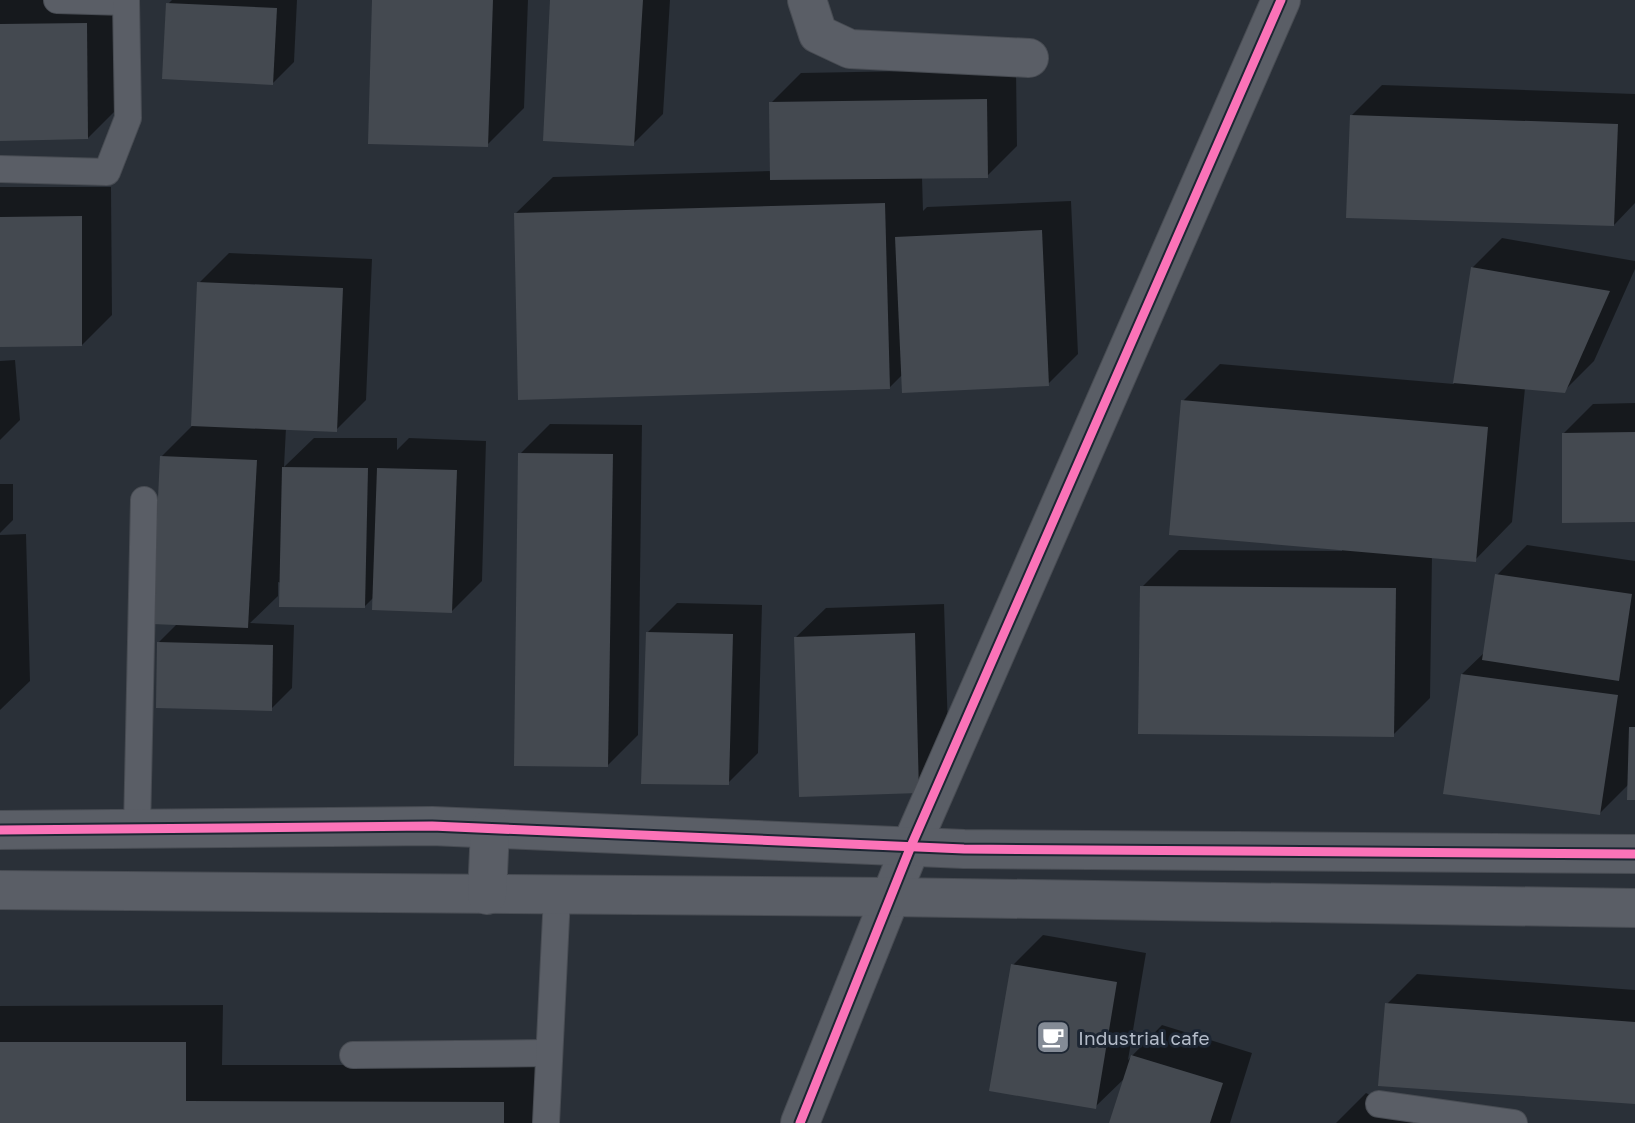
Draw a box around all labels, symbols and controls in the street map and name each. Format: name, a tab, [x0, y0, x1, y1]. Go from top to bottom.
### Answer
cafe icon: Industrial cafe	[1034, 1018, 1072, 1056]
place label: Industrial cafe	[1078, 1026, 1209, 1049]

